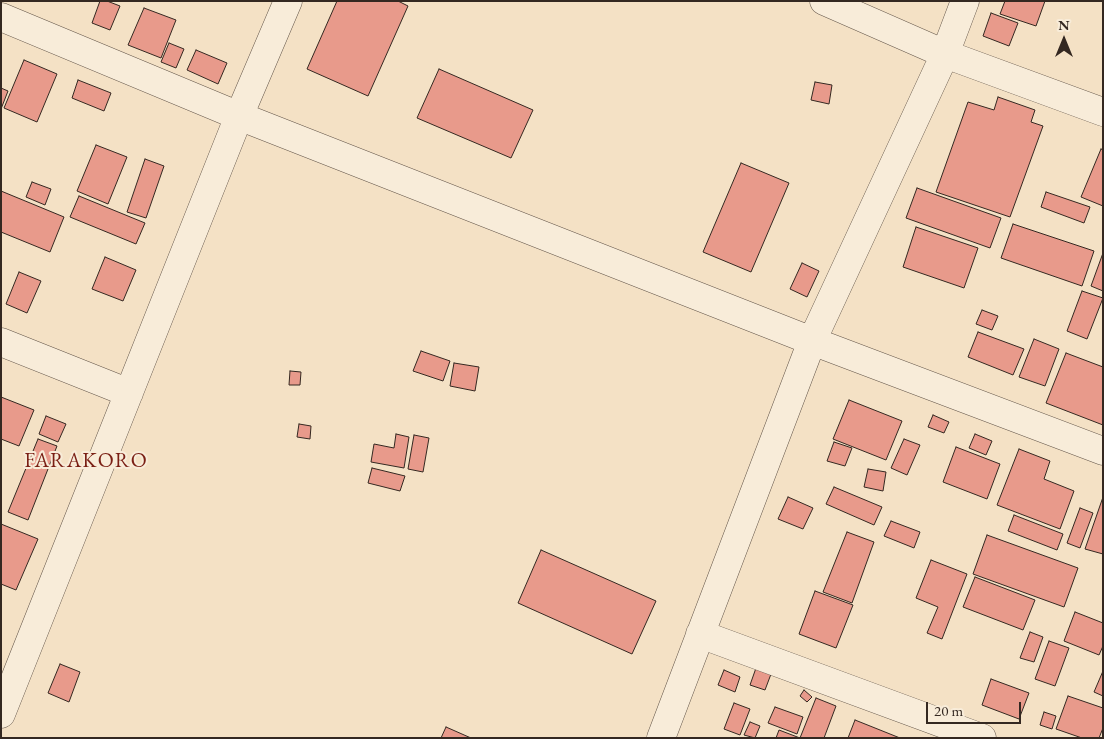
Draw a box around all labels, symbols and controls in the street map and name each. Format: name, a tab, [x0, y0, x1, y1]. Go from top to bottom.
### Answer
north arrow	[1039, 15, 1089, 65]
text: N	[1058, 16, 1070, 34]
district label: FARAKORO	[23, 448, 149, 474]
scale bar	[929, 692, 1024, 724]
text: 20 m	[934, 701, 963, 720]

